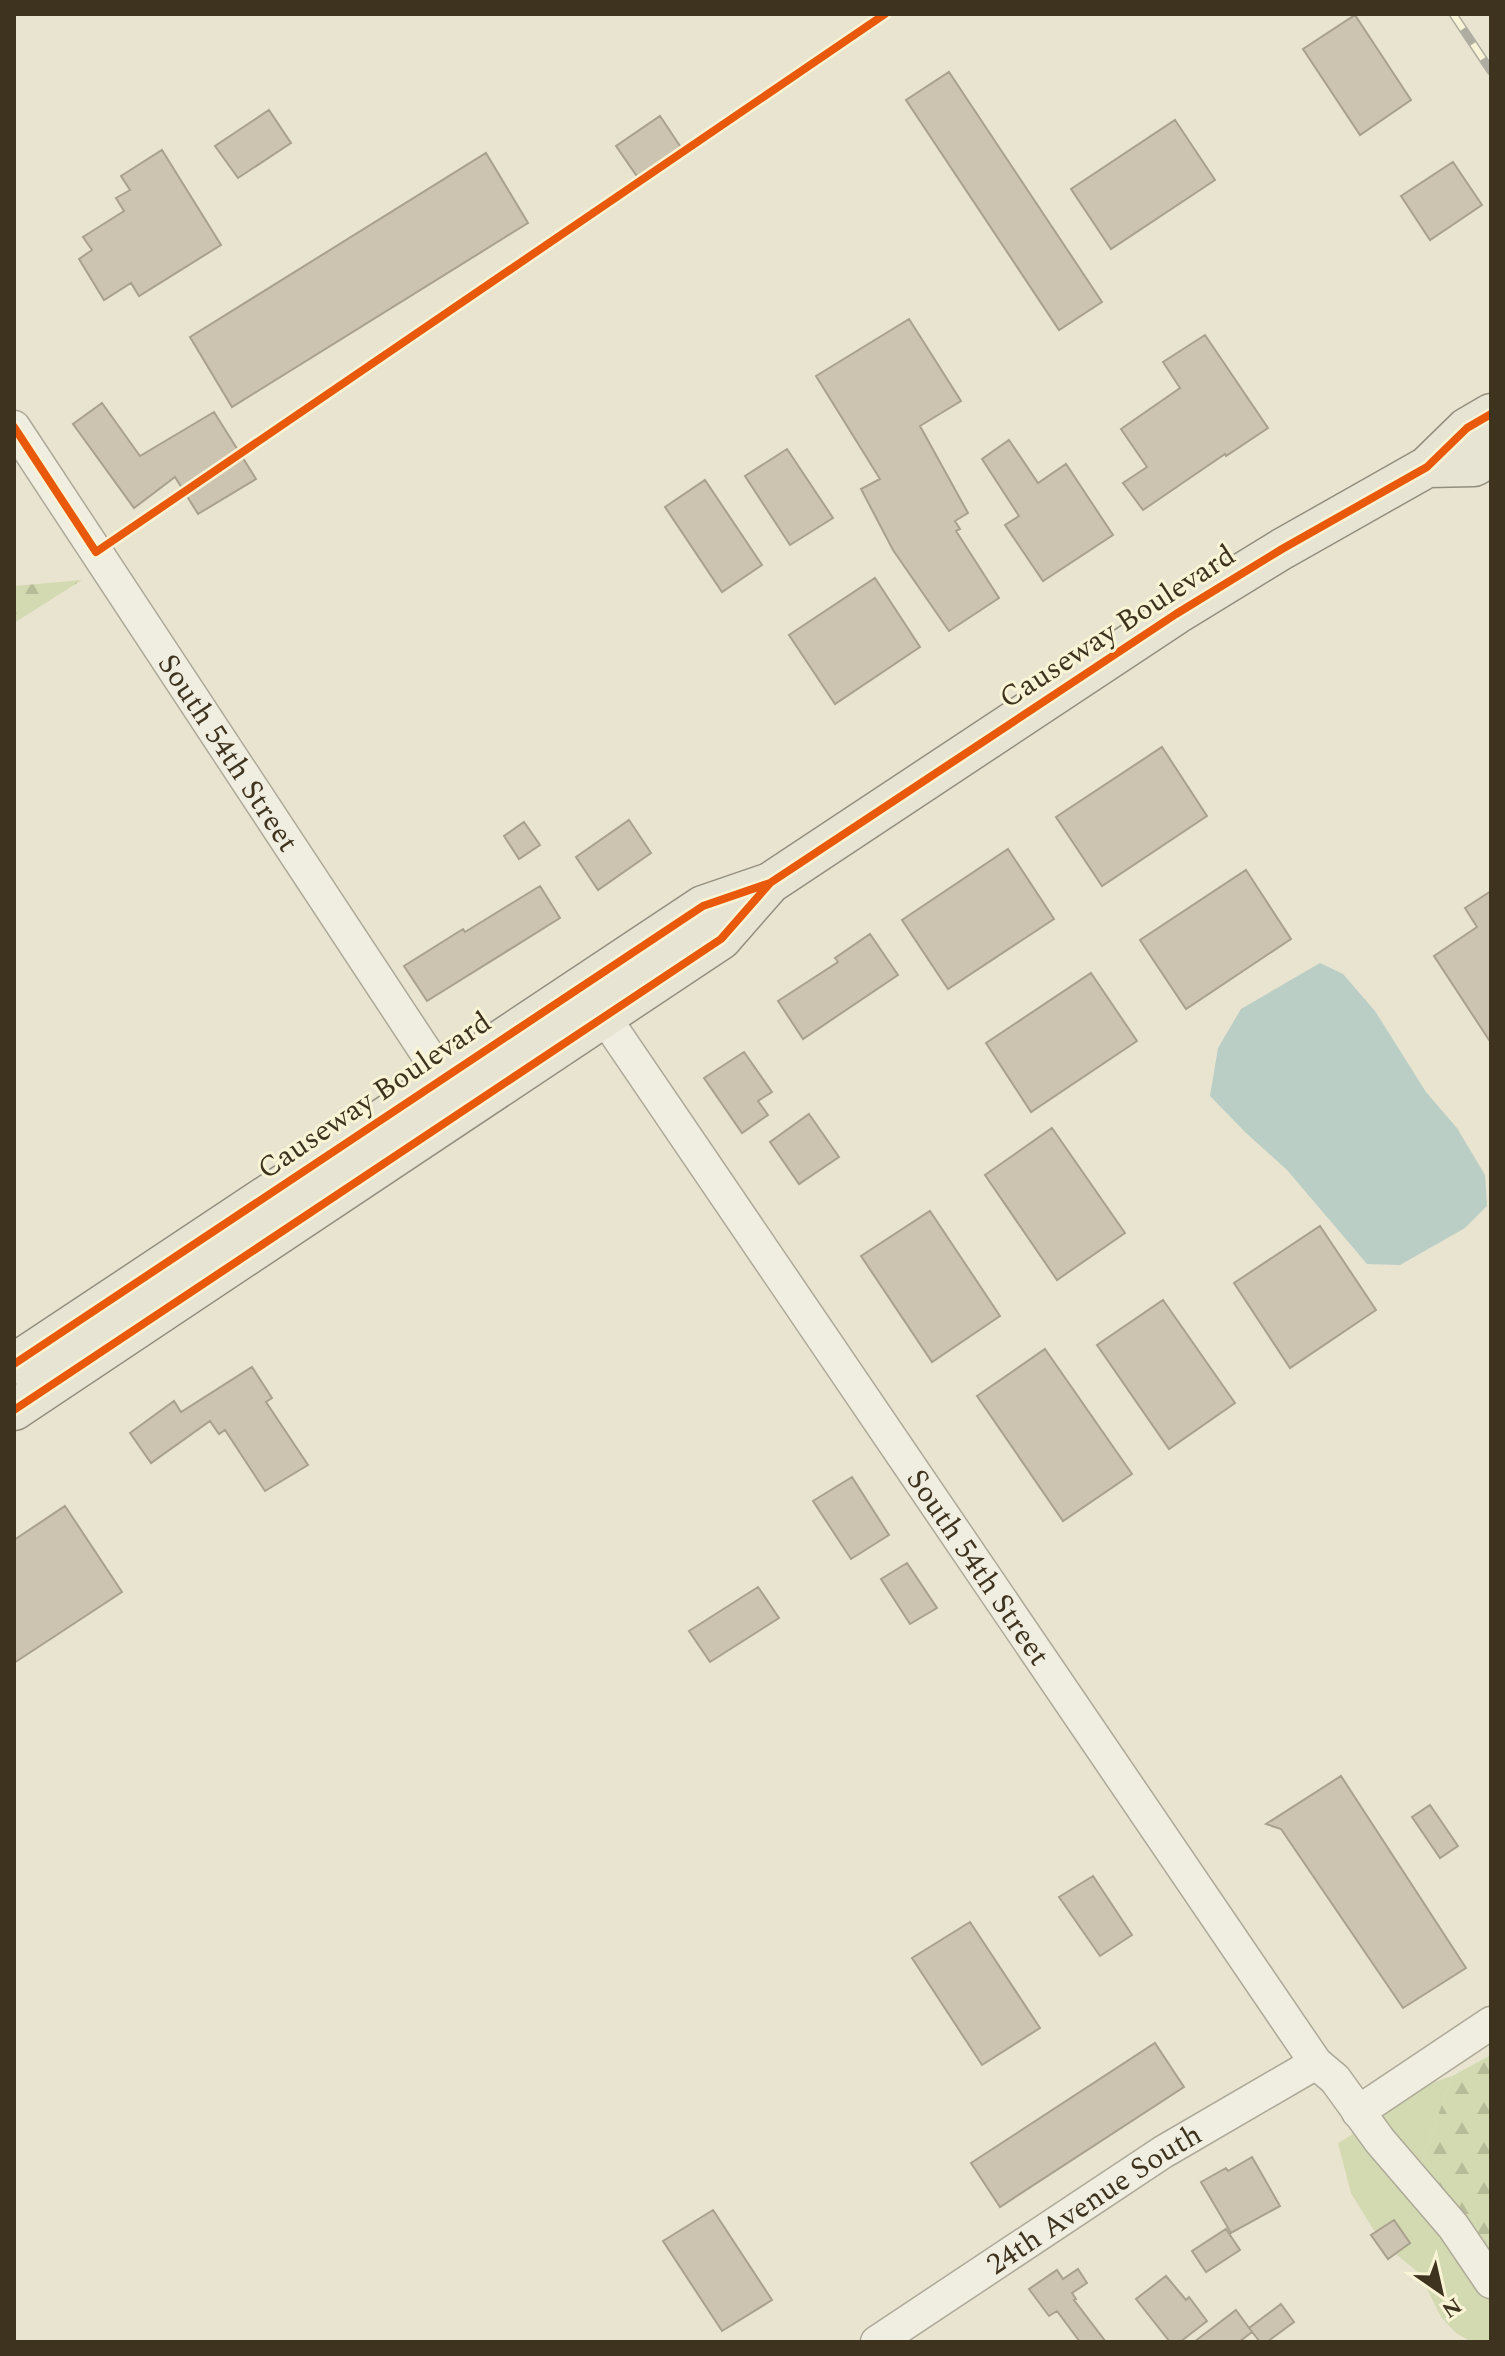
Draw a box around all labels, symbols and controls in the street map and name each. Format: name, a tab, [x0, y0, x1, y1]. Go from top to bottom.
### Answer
street label: Causeway Boulevard	[990, 533, 1245, 721]
street label: South 54th Street	[145, 645, 310, 862]
street label: Causeway Boulevard	[248, 1000, 501, 1191]
street label: South 54th Street	[894, 1460, 1061, 1675]
street label: 24th Avenue South	[977, 2112, 1211, 2287]
north arrow	[1401, 2252, 1481, 2332]
text: N	[1435, 2289, 1468, 2326]

